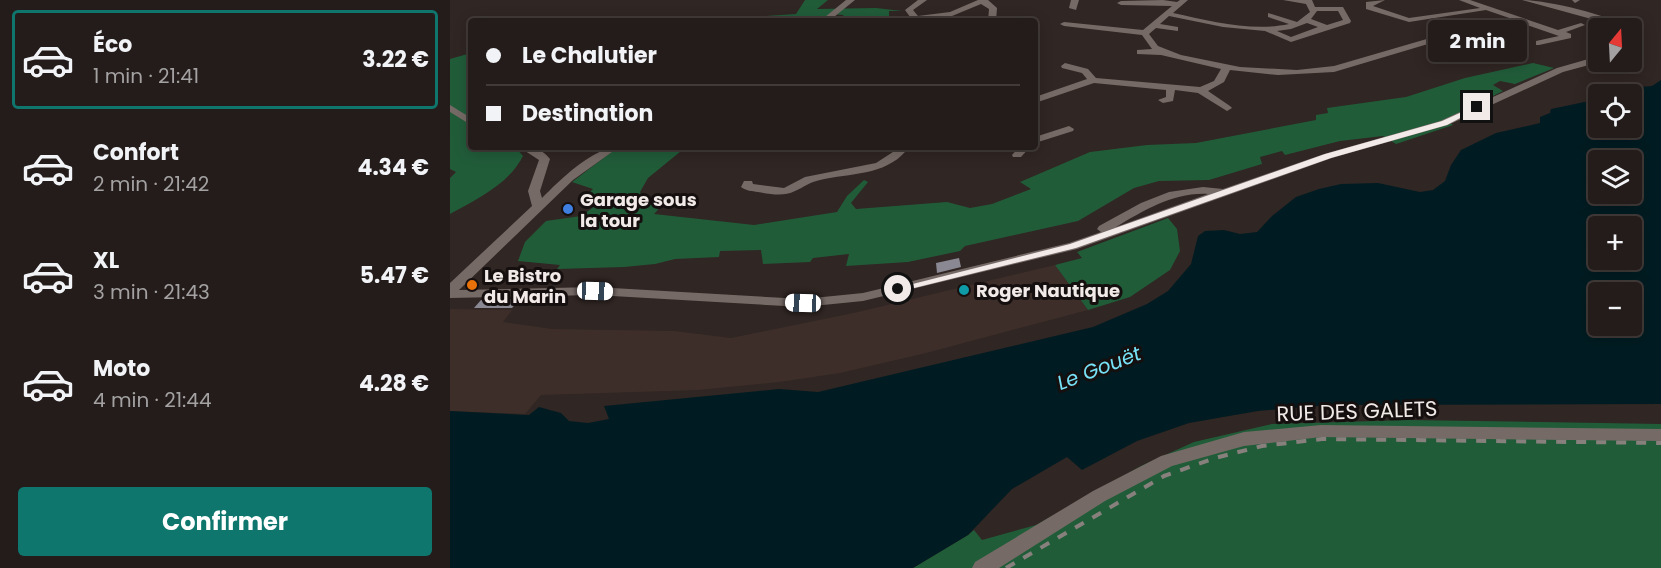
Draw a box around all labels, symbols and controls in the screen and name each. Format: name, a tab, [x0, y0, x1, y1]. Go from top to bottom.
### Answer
north arrow	[1588, 18, 1642, 72]
map controls	[1588, 18, 1642, 336]
callout: 2 min	[1428, 20, 1526, 62]
text: 2 min	[1449, 27, 1506, 55]
text: Éco	[93, 29, 132, 60]
icon: car	[21, 33, 75, 87]
text: Le Chalutier	[522, 40, 657, 71]
text: 3.22 €	[362, 44, 429, 75]
text: 1 min · 21:41	[93, 62, 199, 90]
button: locate	[1588, 84, 1642, 138]
route end	[1463, 93, 1490, 120]
text: Destination	[522, 98, 653, 129]
text: Confort	[93, 137, 179, 168]
icon: car	[21, 141, 75, 195]
button: layers	[1588, 150, 1642, 204]
text: 4.34 €	[358, 152, 429, 183]
text: 2 min · 21:42	[93, 170, 209, 198]
place label: Garage sous la tour	[580, 187, 697, 233]
marker: Garage sous la tour	[561, 202, 575, 216]
button: +	[1588, 216, 1642, 270]
text: XL	[93, 245, 119, 276]
icon: car	[21, 249, 75, 303]
text: 5.47 €	[360, 260, 429, 291]
place label: Le Bistro du Marin	[484, 263, 566, 309]
route start	[884, 275, 911, 302]
text: 3 min · 21:43	[93, 278, 210, 306]
marker: Le Bistro du Marin	[465, 278, 479, 292]
place label: Roger Nautique	[976, 278, 1120, 303]
car	[577, 281, 613, 301]
button: −	[1588, 282, 1642, 336]
marker: Roger Nautique	[957, 283, 971, 297]
car	[785, 293, 821, 313]
water label: Le Gouët	[1053, 339, 1146, 397]
text: Moto	[93, 353, 150, 384]
icon: car	[21, 357, 75, 411]
text: 4.28 €	[359, 368, 429, 399]
text: 4 min · 21:44	[93, 386, 211, 414]
street label: RUE DES GALETS	[1276, 394, 1438, 428]
button: Confirmer	[18, 487, 432, 556]

